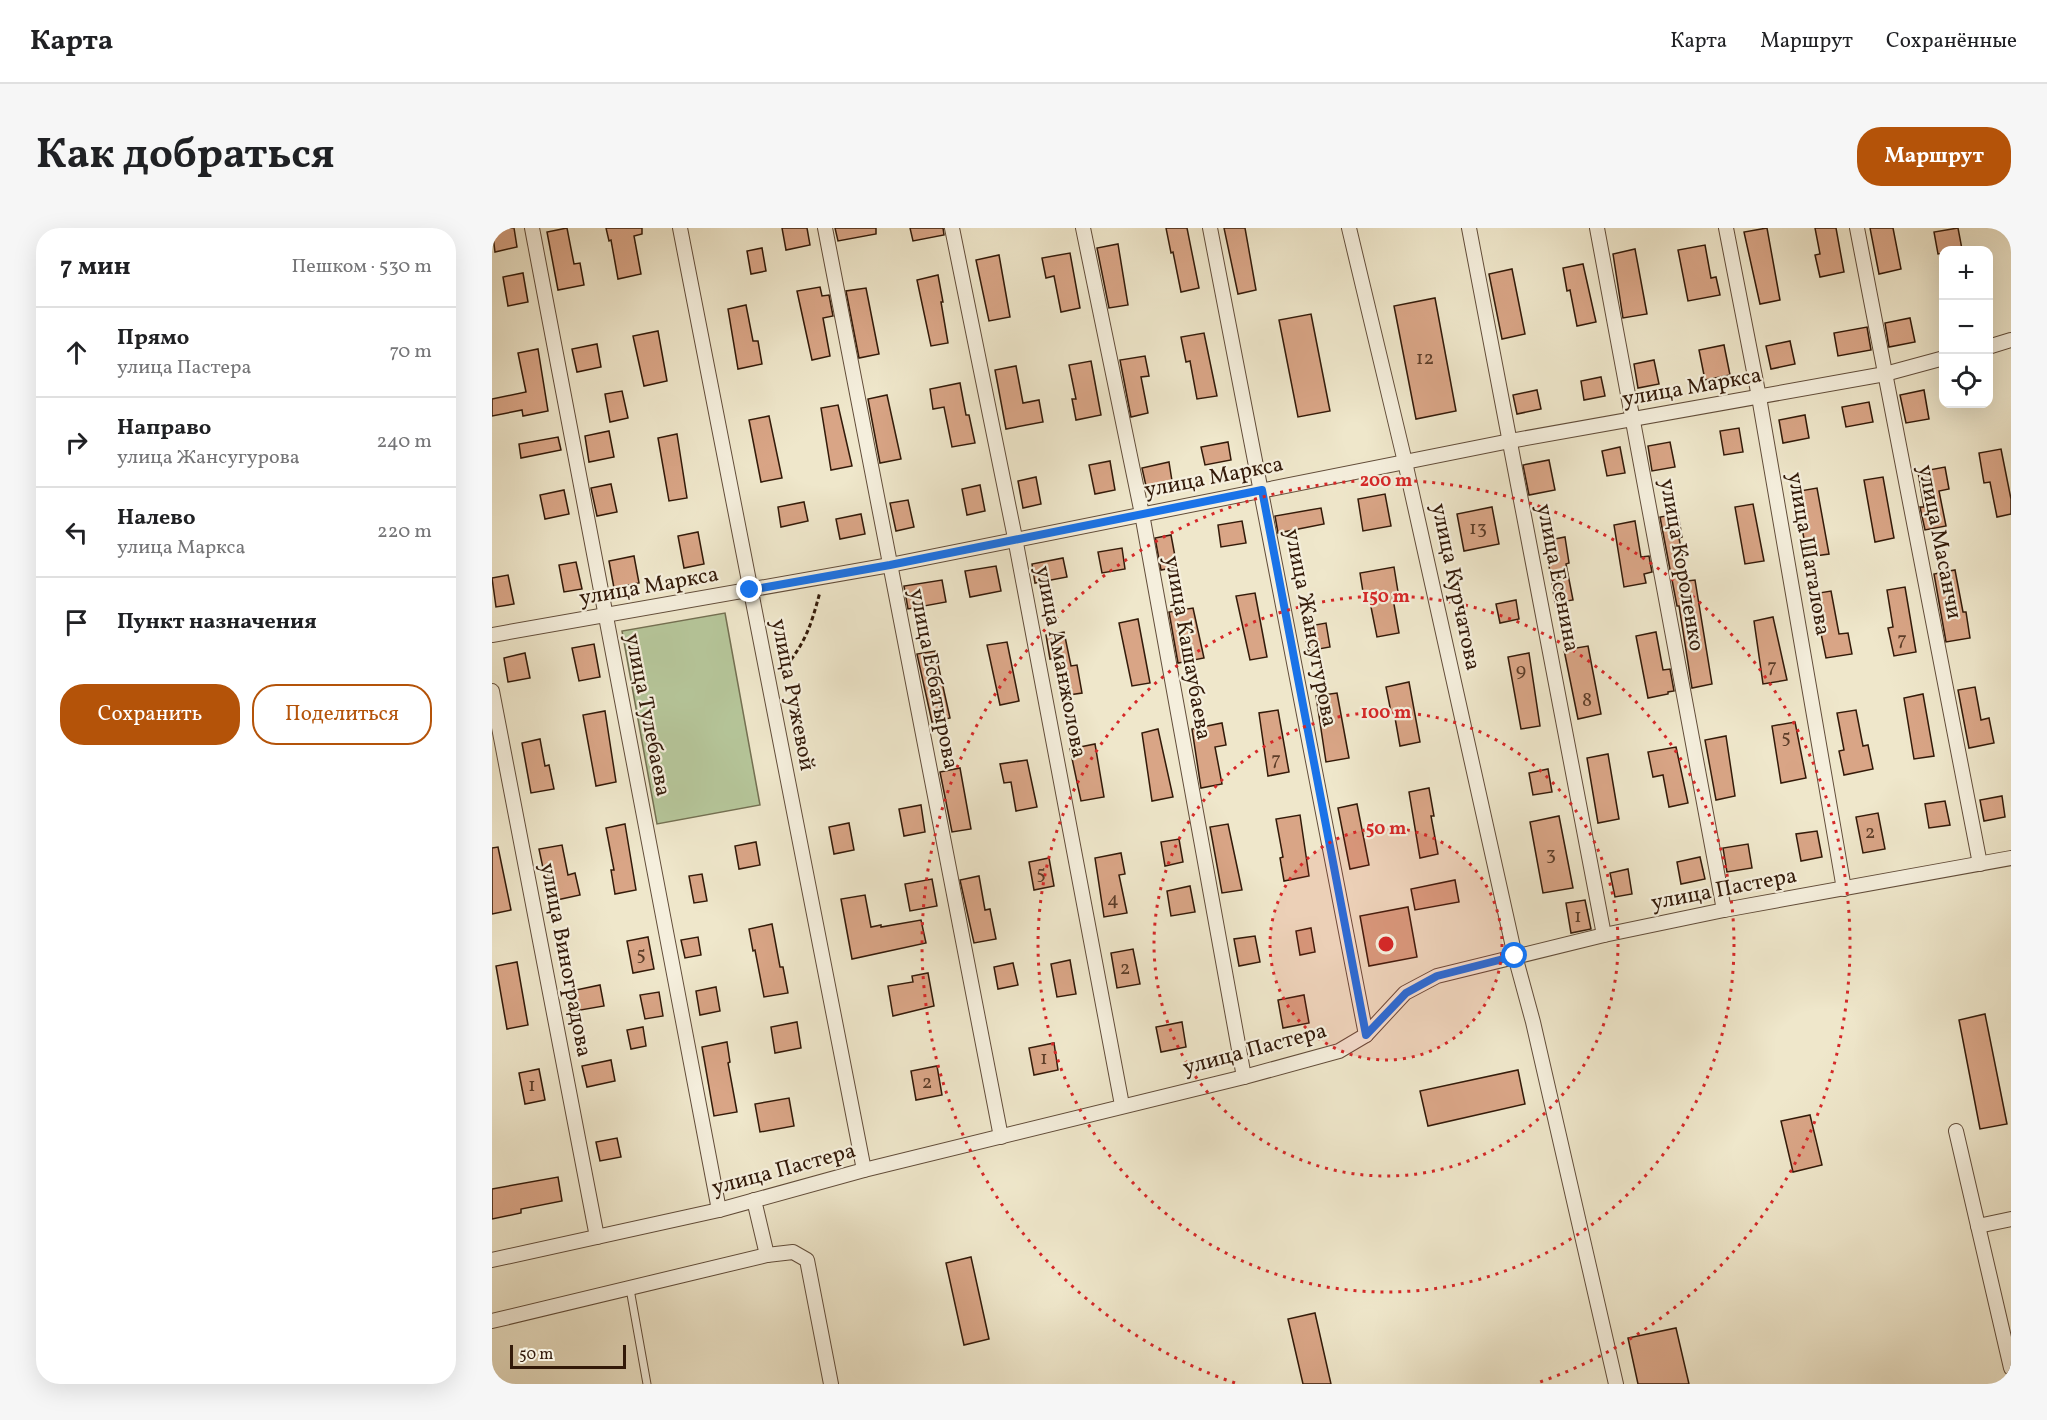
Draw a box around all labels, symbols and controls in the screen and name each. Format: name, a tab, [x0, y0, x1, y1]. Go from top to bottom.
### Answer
text: Карта	[30, 22, 113, 61]
text: Карта	[1670, 27, 1727, 56]
text: Маршрут	[1760, 27, 1853, 56]
text: Сохранённые	[1886, 27, 2017, 56]
text: Как добраться	[36, 127, 335, 186]
button: Маршрут	[1857, 127, 2011, 186]
map controls	[1939, 246, 1993, 408]
button: +	[1939, 246, 1993, 300]
text: 7 мин	[60, 249, 131, 285]
text: Пешком · 530 m	[292, 253, 432, 281]
button: −	[1939, 300, 1993, 354]
text: Прямо	[117, 323, 189, 354]
icon: ahead	[60, 336, 93, 369]
text: 70 m	[389, 338, 432, 366]
house number: 12	[1416, 345, 1434, 373]
text: улица Пастера	[117, 354, 251, 382]
button: locate	[1939, 354, 1993, 408]
street label: улица Маркса	[1620, 360, 1764, 416]
text: Направо	[117, 413, 211, 444]
icon: right	[60, 426, 93, 459]
text: 240 m	[377, 428, 432, 456]
text: улица Жансугурова	[117, 444, 300, 472]
street label: улица Маркса	[1142, 449, 1286, 507]
street label: улица Масанчи	[1909, 462, 1969, 622]
text: 200 m	[1360, 469, 1412, 494]
street label: улица Шаталова	[1778, 470, 1838, 638]
street label: улица Короленко	[1651, 476, 1711, 654]
street label: улица Курчатова	[1422, 501, 1488, 673]
street label: улица Есенина	[1527, 501, 1587, 655]
text: Налево	[117, 503, 196, 534]
house number: 13	[1469, 515, 1487, 543]
icon: left	[60, 516, 93, 549]
text: 220 m	[377, 518, 432, 546]
street label: улица Жансугурова	[1276, 526, 1344, 730]
text: улица Маркса	[117, 534, 245, 562]
street label: улица Кашаубаева	[1156, 553, 1218, 743]
street label: улица Маркса	[577, 559, 721, 615]
street label: улица Аманжолова	[1026, 563, 1094, 761]
route end	[736, 576, 762, 602]
text: 150 m	[1362, 585, 1410, 610]
street label: улица Есбатырова	[900, 586, 966, 772]
icon: arrive	[60, 606, 93, 639]
text: Пункт назначения	[117, 607, 317, 638]
street label: улица Ружевой	[762, 616, 822, 774]
house number: 7	[1897, 626, 1907, 654]
street label: улица Тулебаева	[616, 631, 678, 799]
house number: 7	[1767, 653, 1777, 681]
house number: 9	[1516, 657, 1526, 685]
button: Сохранить	[60, 684, 240, 745]
button: Поделиться	[252, 684, 432, 745]
house number: 8	[1582, 687, 1592, 715]
text: 100 m	[1361, 701, 1411, 726]
house number: 5	[1781, 724, 1791, 752]
house number: 7	[1271, 746, 1281, 774]
text: 50 m	[1366, 817, 1406, 842]
house number: 2	[1865, 819, 1875, 847]
house number: 3	[1546, 841, 1556, 869]
street label: улица Виноградова	[531, 860, 599, 1060]
house number: 5	[1036, 860, 1046, 888]
street label: улица Пастера	[1648, 861, 1800, 919]
house number: 4	[1107, 886, 1119, 914]
house number: 1	[1574, 903, 1582, 931]
centre of rings	[1376, 934, 1396, 954]
house number: 5	[636, 941, 646, 969]
route start	[1501, 942, 1527, 968]
house number: 2	[1120, 955, 1130, 983]
street label: улица Пастера	[1180, 1016, 1330, 1084]
house number: 1	[1040, 1045, 1048, 1073]
house number: 2	[922, 1069, 932, 1097]
house number: 1	[528, 1072, 536, 1100]
street label: улица Пастера	[709, 1136, 859, 1204]
scale bar	[510, 1342, 626, 1370]
text: 50 m	[519, 1344, 553, 1366]

